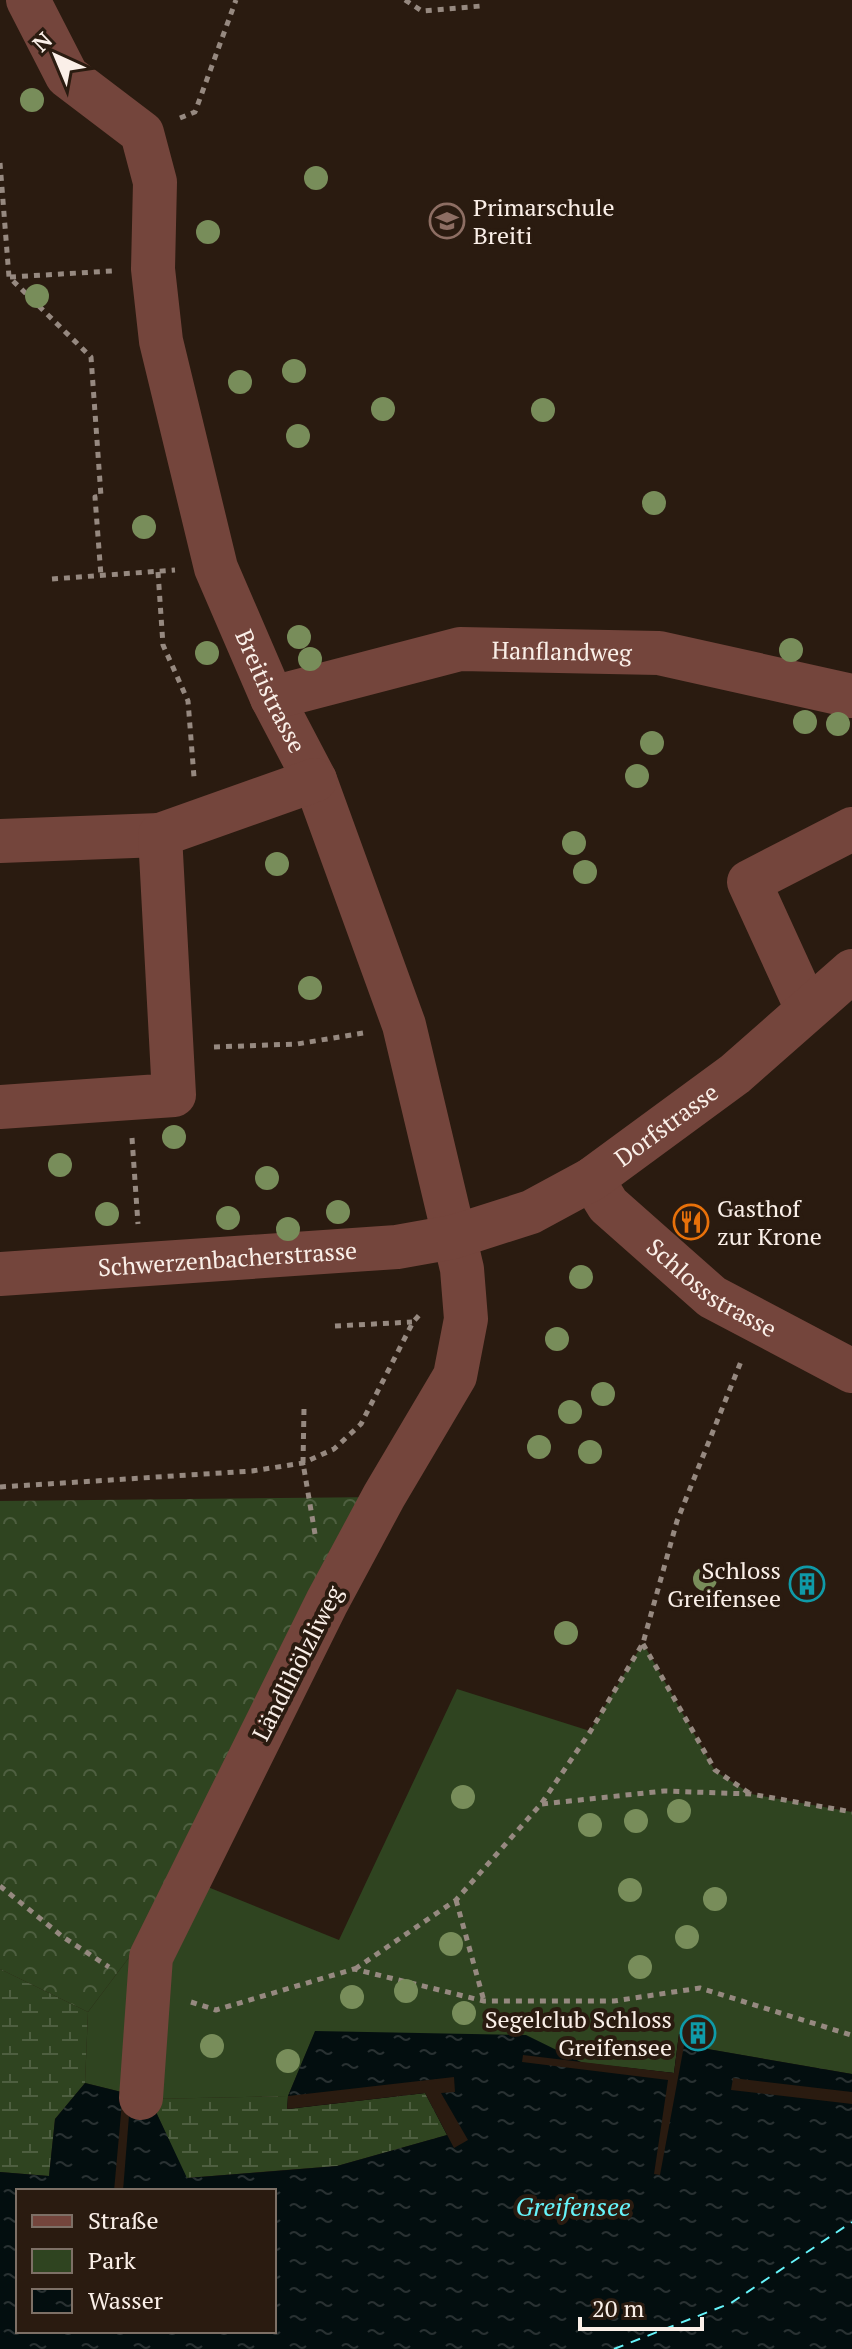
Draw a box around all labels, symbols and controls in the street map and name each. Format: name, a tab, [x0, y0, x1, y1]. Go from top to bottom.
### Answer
north arrow	[16, 16, 96, 96]
text: N	[26, 25, 58, 57]
place label: Primarschule Breiti	[473, 191, 615, 251]
school or university icon: Primarschule Breiti	[428, 202, 466, 240]
street label: Breitistrasse	[228, 624, 314, 758]
street label: Hanflandweg	[491, 634, 632, 668]
street label: Dorfstrasse	[608, 1076, 724, 1173]
place label: Gasthof zur Krone	[717, 1192, 822, 1252]
restaurant icon: Gasthof zur Krone	[672, 1203, 710, 1241]
street label: Schlossstrasse	[640, 1231, 782, 1344]
street label: Schwerzenbacherstrasse	[97, 1234, 358, 1283]
place label: Schloss Greifensee	[667, 1554, 781, 1614]
building icon: Schloss Greifensee	[788, 1565, 826, 1603]
street label: Ländlihölzliweg	[244, 1580, 350, 1746]
place label: Segelclub Schloss Greifensee	[485, 2003, 672, 2063]
building icon: Segelclub Schloss Greifensee	[679, 2014, 717, 2052]
legend	[16, 2189, 276, 2333]
water label: Greifensee	[515, 2189, 631, 2223]
text: Straße	[88, 2204, 159, 2236]
text: Park	[88, 2244, 137, 2276]
scale bar	[580, 2281, 702, 2331]
text: Wasser	[88, 2284, 164, 2316]
text: 20 m	[592, 2292, 644, 2324]

